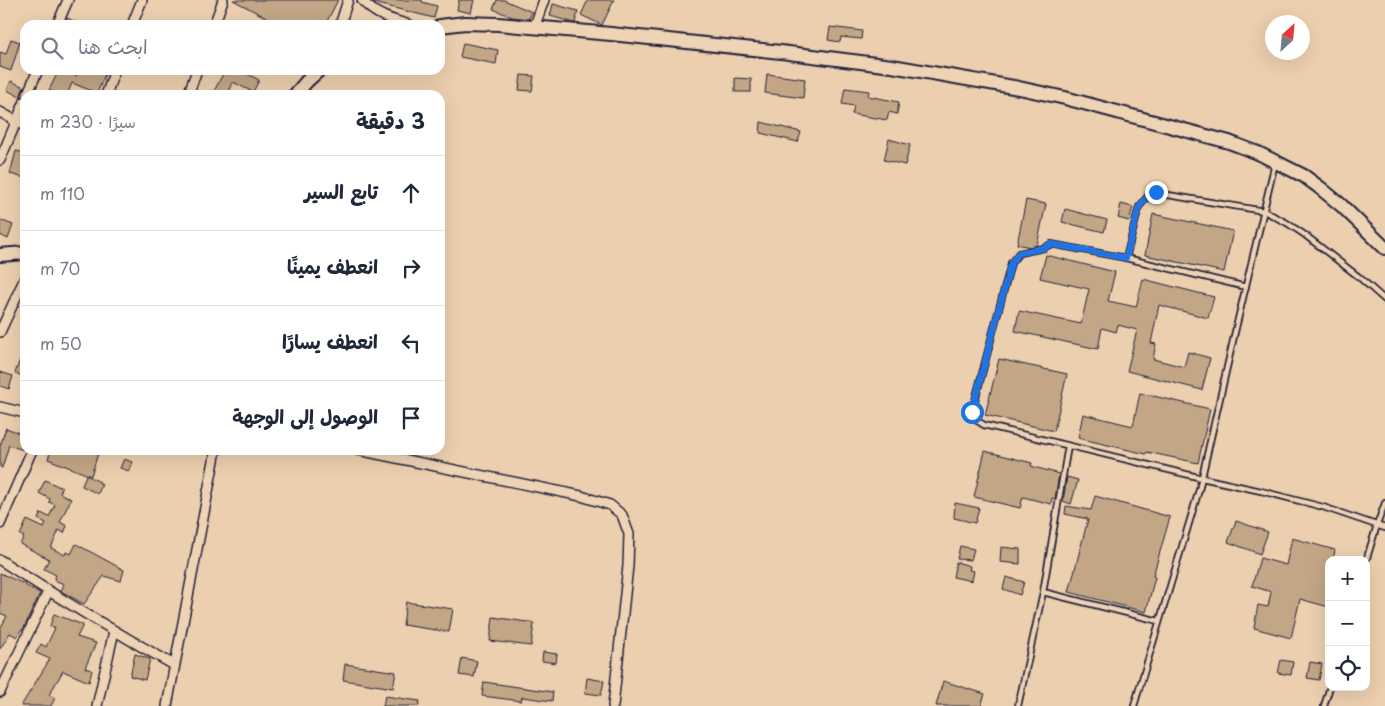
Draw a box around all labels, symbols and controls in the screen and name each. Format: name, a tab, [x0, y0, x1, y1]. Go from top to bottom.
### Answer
north arrow	[1265, 15, 1310, 60]
search box	[20, 20, 445, 75]
text: ابحث هنا	[78, 32, 148, 60]
icon: search	[38, 34, 66, 62]
text: 3 دقيقة	[356, 104, 425, 136]
text: سيرًا · 230 m	[40, 109, 136, 133]
text: تابع السير	[304, 177, 378, 205]
icon: ahead	[397, 179, 425, 207]
text: 110 m	[40, 181, 85, 205]
route end	[1145, 181, 1168, 204]
text: انعطف يمينًا	[287, 252, 378, 280]
icon: right	[397, 254, 425, 282]
text: 70 m	[40, 256, 80, 280]
text: انعطف يسارًا	[282, 327, 378, 355]
icon: left	[397, 329, 425, 357]
text: 50 m	[40, 331, 82, 355]
route start	[961, 401, 984, 424]
text: الوصول إلى الوجهة	[232, 402, 378, 430]
icon: arrive	[397, 404, 425, 432]
map controls	[1325, 556, 1370, 691]
button: +	[1325, 556, 1370, 601]
button: −	[1325, 601, 1370, 646]
button: locate	[1325, 646, 1370, 691]

